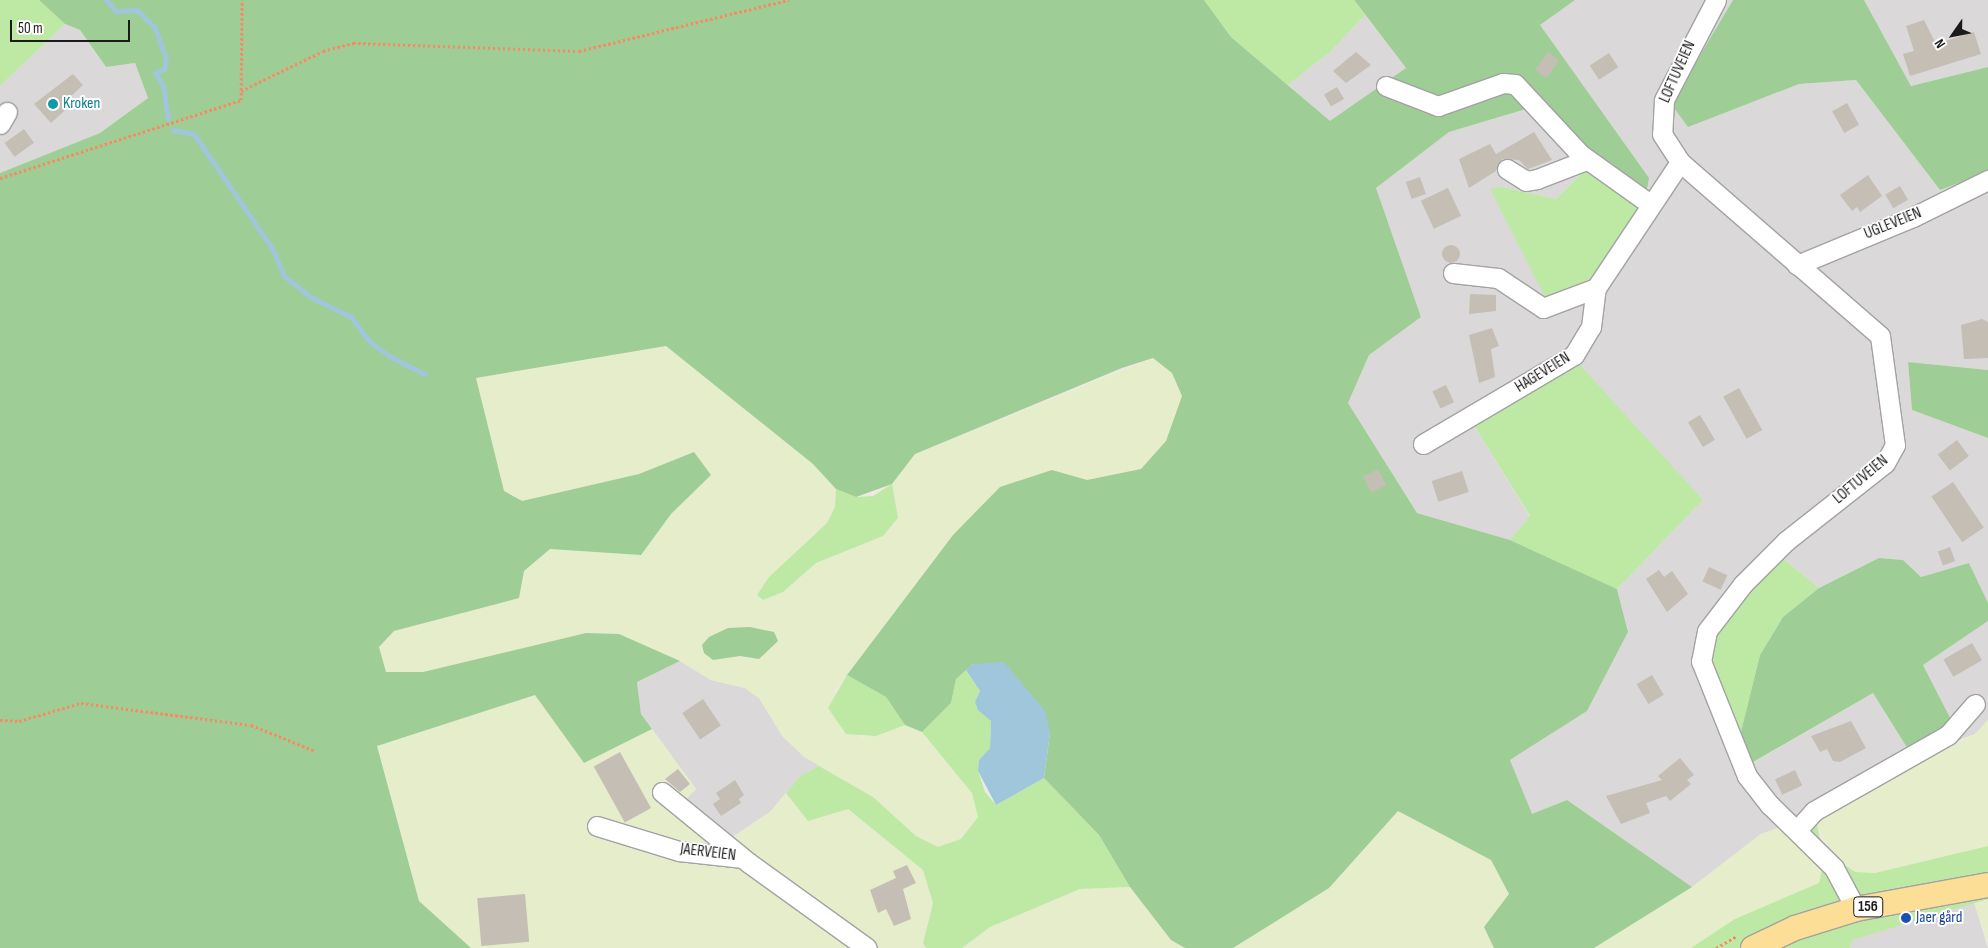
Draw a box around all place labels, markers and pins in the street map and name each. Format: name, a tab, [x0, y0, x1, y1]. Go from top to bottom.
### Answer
place label: Kroken	[63, 94, 100, 114]
marker: Kroken	[47, 98, 59, 110]
place label: Jaer gård	[1916, 908, 1962, 928]
marker: Jaer gård	[1900, 912, 1912, 924]

